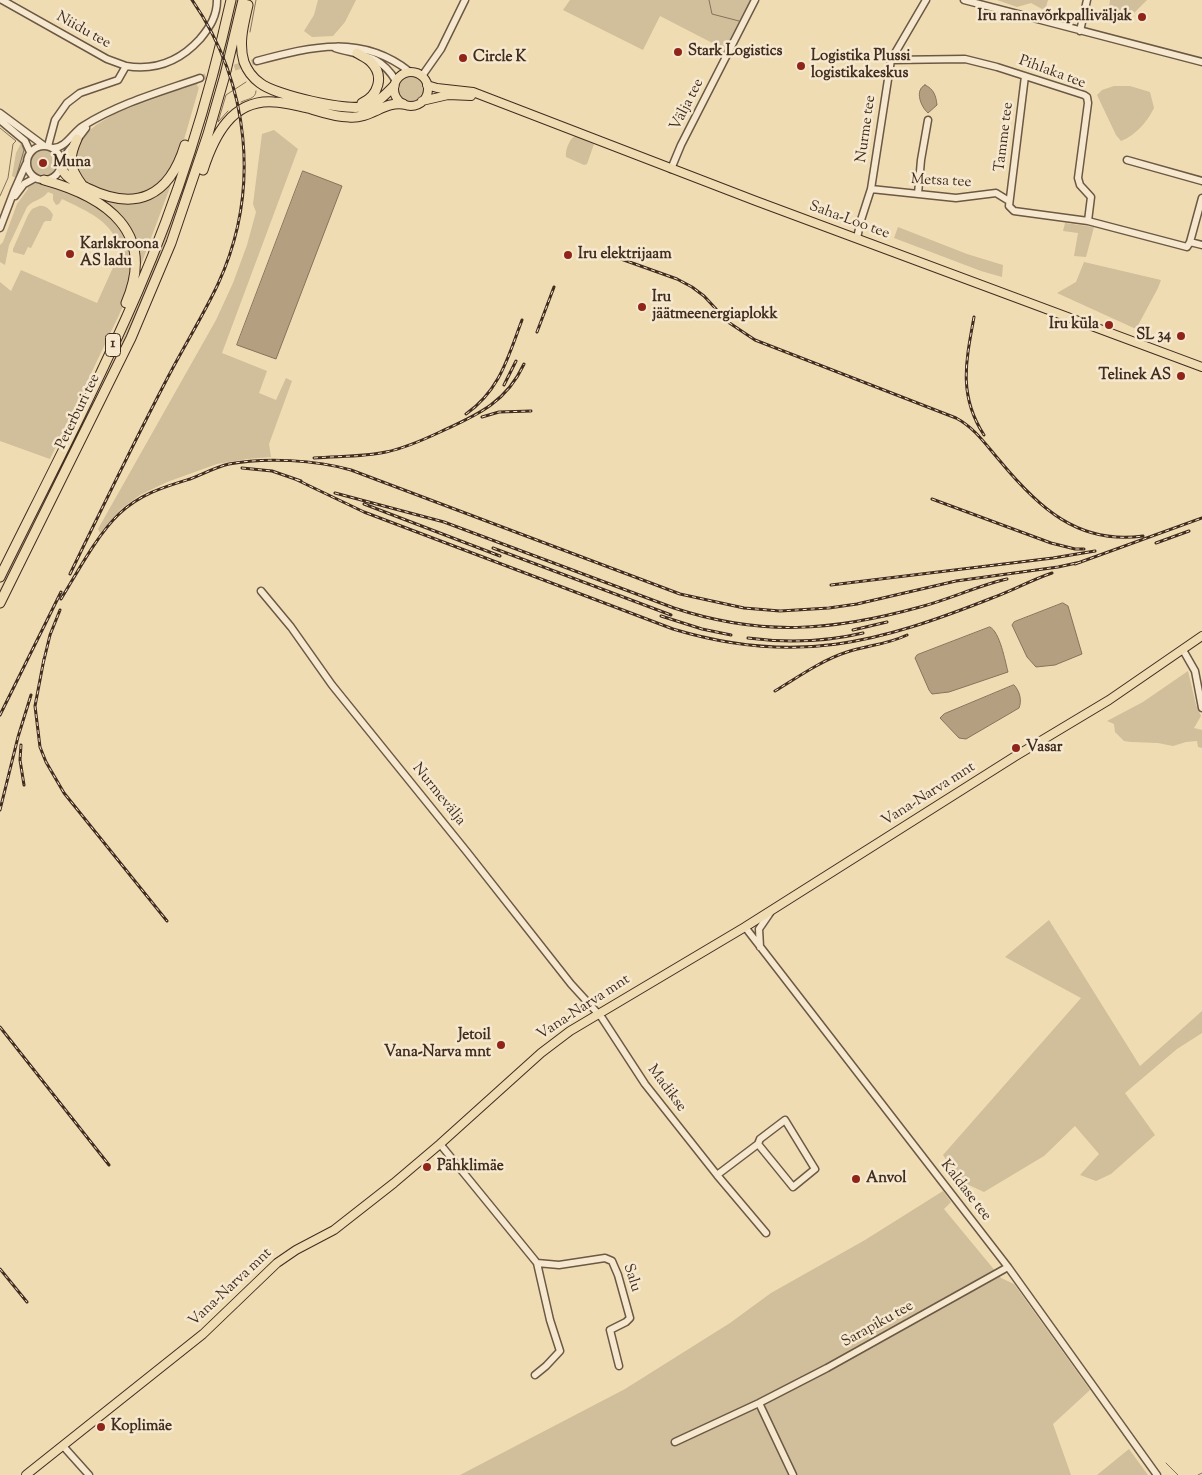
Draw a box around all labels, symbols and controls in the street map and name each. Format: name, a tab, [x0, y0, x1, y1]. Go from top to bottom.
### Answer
place label: Iru rannavõrkpalliväljak	[978, 8, 1132, 26]
street label: Niidu tee	[53, 9, 113, 53]
marker: Iru rannavõrkpalliväljak	[1136, 11, 1148, 23]
place label: Stark Logistics	[688, 43, 782, 61]
marker: Stark Logistics	[672, 46, 684, 58]
place label: Logistika Plussi logistikakeskus	[811, 48, 911, 83]
place label: Circle K	[473, 49, 526, 67]
marker: Circle K	[457, 52, 469, 64]
street label: Pihlaka tee	[1016, 53, 1088, 93]
marker: Logistika Plussi logistikakeskus	[795, 60, 807, 72]
street label: Välja tee	[667, 76, 709, 134]
street label: Nurme tee	[853, 94, 881, 164]
street label: Tamme tee	[992, 101, 1018, 173]
place label: Muna	[53, 154, 91, 172]
marker: Muna	[37, 157, 49, 169]
street label: Metsa tee	[910, 171, 972, 193]
street label: Saha-Loo tee	[806, 198, 892, 244]
place label: Karlskroona AS ladu	[80, 236, 159, 271]
place label: Iru elektrijaam	[578, 246, 672, 264]
marker: Karlskroona AS ladu	[64, 248, 76, 260]
marker: Iru elektrijaam	[562, 249, 574, 261]
place label: Iru jäätmeenergiaplokk	[652, 289, 778, 324]
marker: Iru jäätmeenergiaplokk	[636, 301, 648, 313]
place label: Iru küla	[1049, 316, 1099, 334]
marker: Iru küla	[1103, 319, 1115, 331]
place label: SL 34	[1136, 327, 1171, 345]
marker: SL 34	[1175, 330, 1187, 342]
road number: 1	[106, 334, 120, 356]
place label: Telinek AS	[1099, 367, 1171, 385]
marker: Telinek AS	[1175, 370, 1187, 382]
street label: Peterburi tee	[53, 371, 105, 453]
place label: Vasar	[1026, 739, 1062, 757]
marker: Vasar	[1010, 742, 1022, 754]
street label: Vana-Narva mnt	[879, 759, 979, 831]
street label: Nurmevälja	[407, 760, 469, 830]
street label: Vana-Narva mnt	[534, 971, 634, 1045]
place label: Jetoil Vana-Narva mnt	[384, 1027, 491, 1062]
marker: Jetoil Vana-Narva mnt	[495, 1039, 507, 1051]
street label: Madikse	[642, 1062, 690, 1116]
street label: Kaldase tee	[936, 1157, 994, 1225]
place label: Pähklimäe	[437, 1158, 504, 1176]
marker: Pähklimäe	[421, 1161, 433, 1173]
place label: Anvol	[866, 1170, 906, 1188]
marker: Anvol	[850, 1173, 862, 1185]
street label: Vana-Narva mnt	[186, 1245, 276, 1331]
street label: Salu	[618, 1262, 644, 1294]
street label: Sarapiku tee	[839, 1298, 917, 1352]
place label: Koplimäe	[111, 1418, 172, 1436]
marker: Koplimäe	[95, 1421, 107, 1433]

